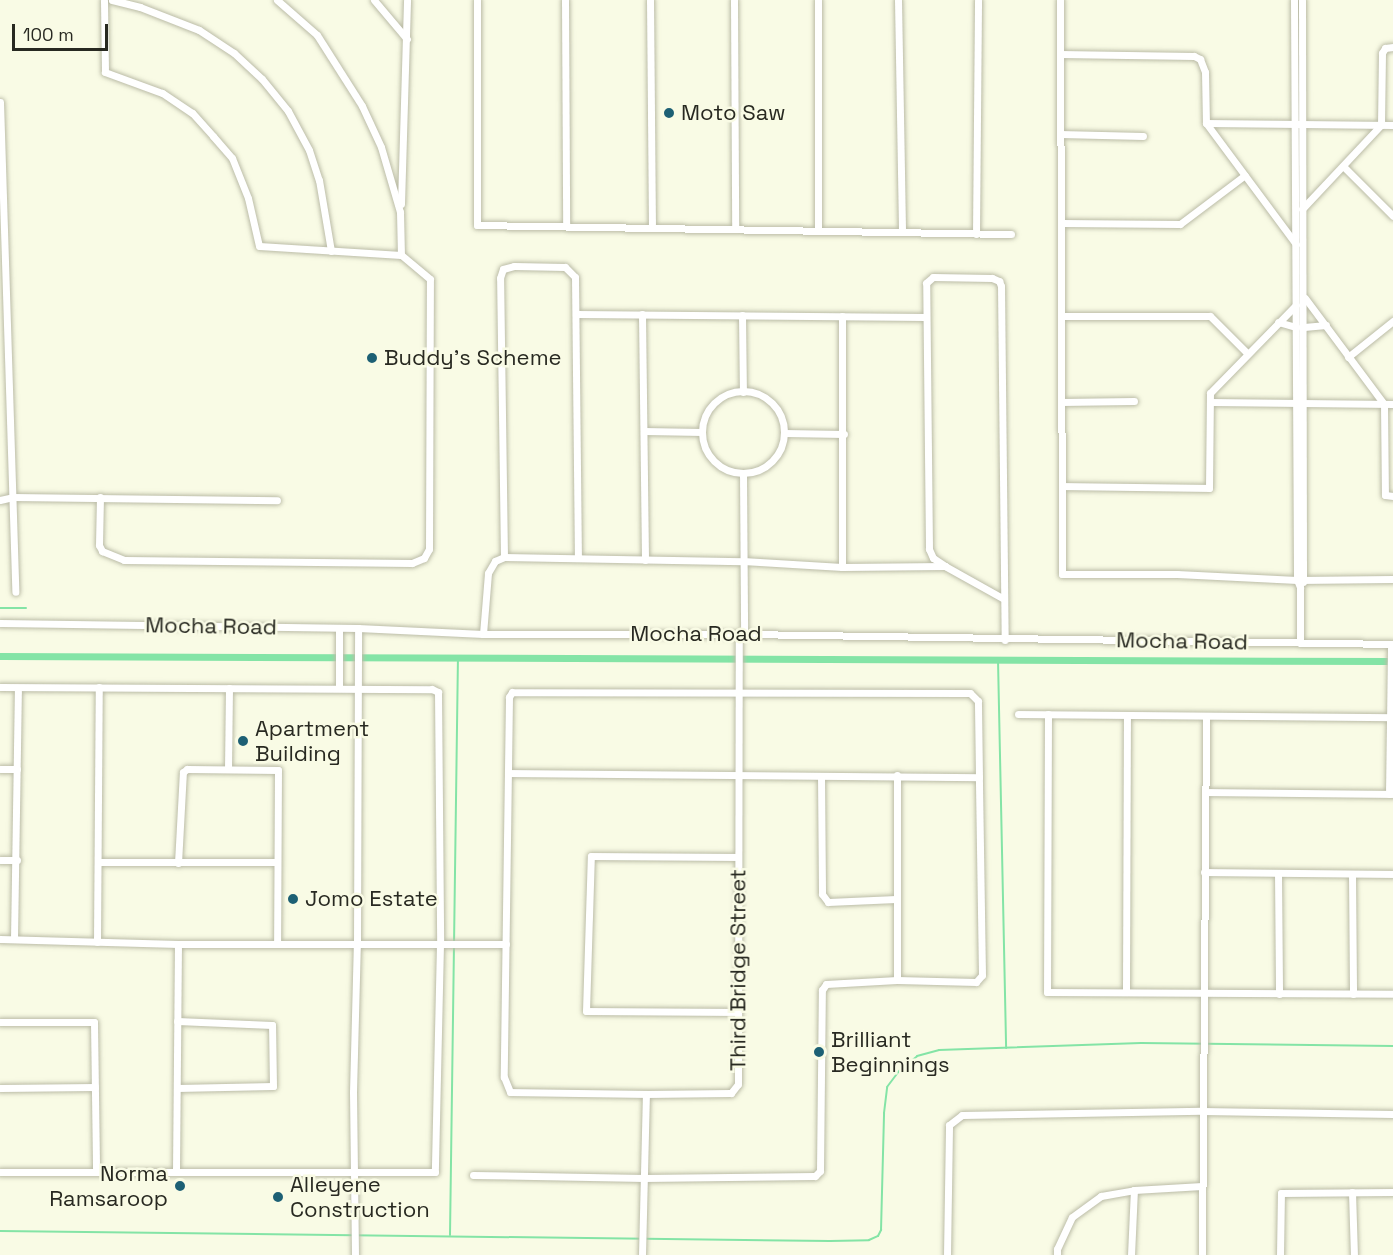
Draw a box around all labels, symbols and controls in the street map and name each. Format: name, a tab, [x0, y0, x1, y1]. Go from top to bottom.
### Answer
scale bar	[15, 12, 111, 50]
text: 100 m	[23, 23, 74, 46]
place label: Moto Saw	[681, 100, 786, 126]
marker: Moto Saw	[662, 106, 676, 120]
place label: Buddy’s Scheme	[384, 345, 562, 371]
marker: Buddy’s Scheme	[365, 351, 379, 365]
street label: Mocha Road	[145, 612, 277, 640]
street label: Mocha Road	[630, 621, 762, 647]
street label: Mocha Road	[1116, 627, 1248, 655]
place label: Apartment Building	[255, 715, 369, 766]
marker: Apartment Building	[236, 734, 250, 748]
street label: Third Bridge Street	[725, 869, 751, 1071]
place label: Jomo Estate	[305, 886, 438, 912]
marker: Jomo Estate	[286, 892, 300, 906]
place label: Brilliant Beginnings	[831, 1026, 950, 1078]
marker: Brilliant Beginnings	[812, 1045, 826, 1059]
place label: Norma Ramsaroop	[49, 1160, 168, 1212]
place label: Alleyene Construction	[290, 1171, 430, 1222]
marker: Norma Ramsaroop	[173, 1179, 187, 1193]
marker: Alleyene Construction	[271, 1190, 285, 1204]

